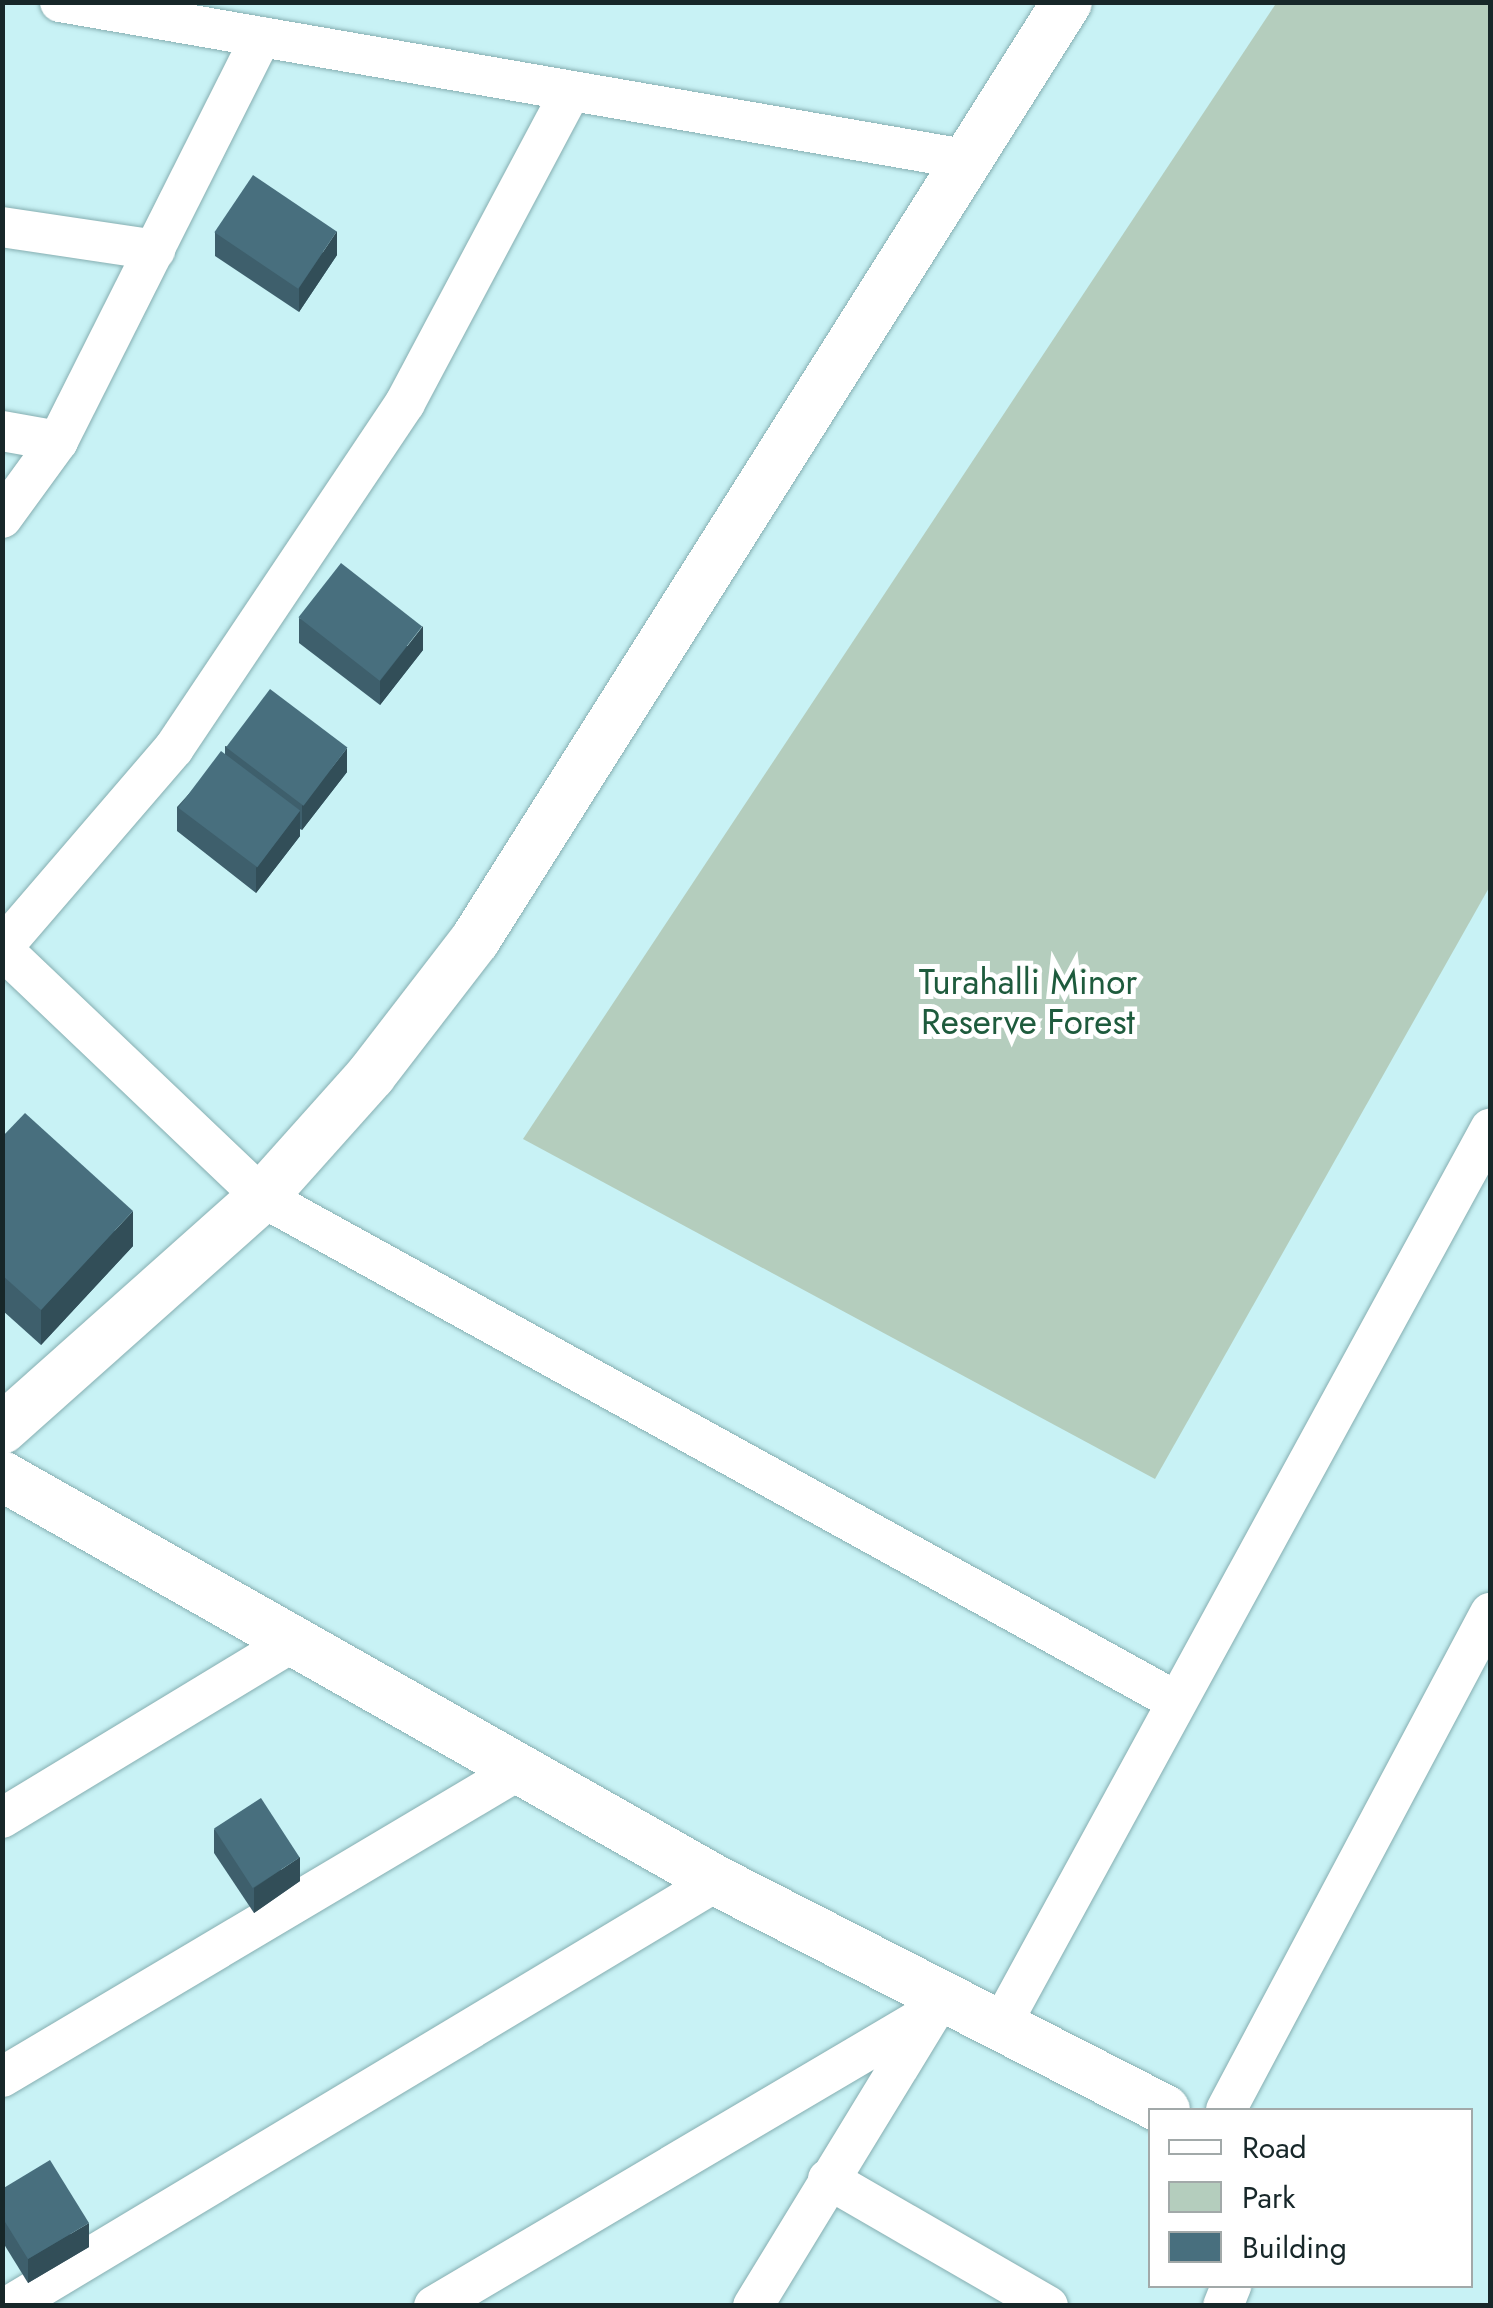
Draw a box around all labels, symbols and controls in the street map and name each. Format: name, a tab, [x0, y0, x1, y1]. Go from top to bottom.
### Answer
park label: Turahalli Minor Reserve Forest	[919, 961, 1137, 1043]
legend	[1148, 2108, 1473, 2288]
text: Road	[1242, 2126, 1307, 2169]
text: Park	[1242, 2176, 1295, 2219]
text: Building	[1242, 2226, 1347, 2269]

